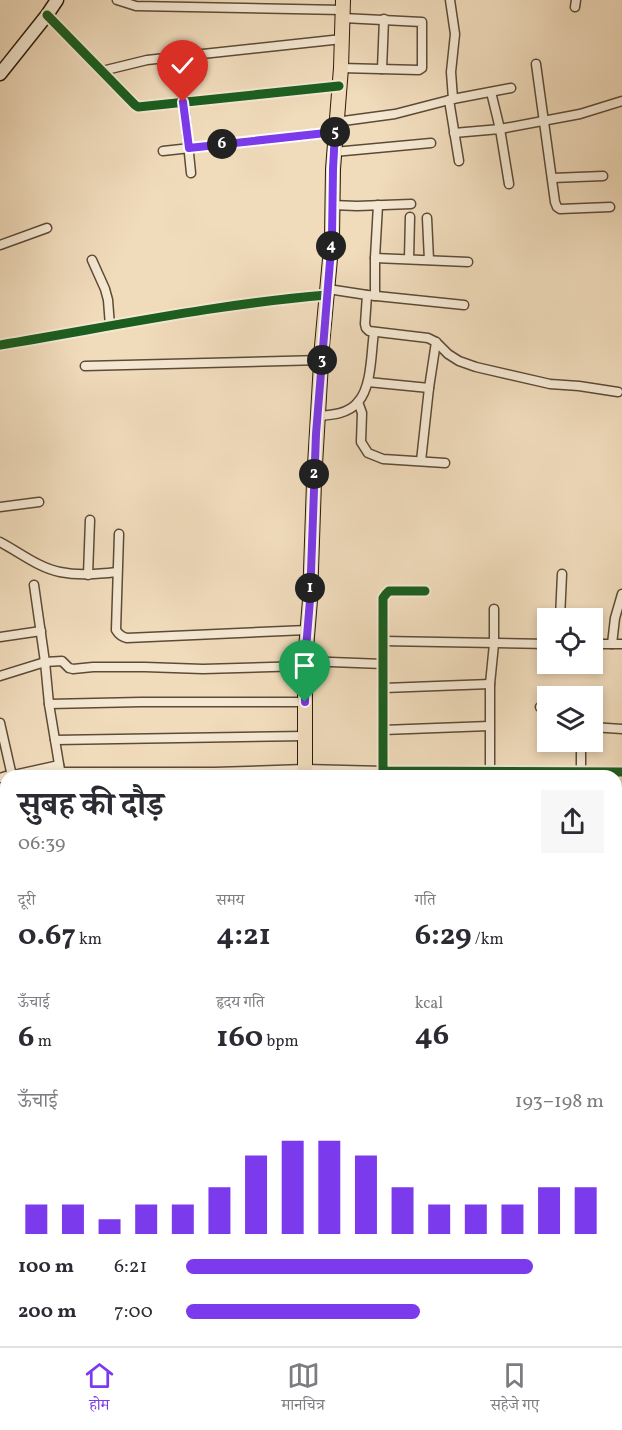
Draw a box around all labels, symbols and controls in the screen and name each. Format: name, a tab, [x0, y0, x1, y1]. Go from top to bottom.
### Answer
pin	[157, 40, 208, 102]
icon: check	[166, 49, 199, 82]
pin: 5	[320, 117, 350, 147]
text: 5	[331, 121, 339, 143]
pin: 6	[207, 129, 237, 159]
text: 6	[218, 133, 226, 155]
pin: 4	[316, 231, 346, 261]
text: 4	[326, 235, 336, 257]
pin: 3	[307, 345, 337, 375]
text: 3	[318, 349, 326, 371]
pin: 2	[299, 459, 329, 489]
text: 2	[310, 463, 318, 485]
pin: 1	[295, 573, 325, 603]
text: 1	[307, 577, 313, 599]
map controls	[537, 608, 603, 752]
button: locate	[537, 608, 603, 674]
pin	[279, 640, 330, 702]
icon: arrive	[288, 649, 321, 682]
button: layers	[537, 686, 603, 752]
text: सुबह की दौड़	[18, 784, 164, 830]
button: share	[541, 790, 604, 853]
text: 06:39	[18, 830, 65, 858]
text: दूरी	[18, 890, 35, 912]
text: समय	[216, 890, 245, 912]
text: गति	[415, 890, 436, 912]
text: 0.67	[18, 915, 76, 957]
text: 4:21	[216, 915, 271, 957]
text: 6:29	[415, 915, 472, 957]
text: km	[76, 929, 102, 951]
text: /km	[472, 929, 504, 951]
text: ऊँचाई	[18, 992, 50, 1014]
text: हृदय गति	[216, 992, 264, 1014]
text: kcal	[415, 993, 443, 1015]
text: 46	[415, 1015, 449, 1057]
text: 6	[18, 1017, 34, 1059]
text: 160	[216, 1017, 263, 1059]
text: m	[34, 1031, 52, 1053]
text: bpm	[263, 1031, 299, 1053]
text: ऊँचाई	[18, 1088, 57, 1116]
text: 193–198 m	[515, 1088, 604, 1116]
text: 100 m	[18, 1253, 74, 1281]
text: 6:21	[114, 1253, 147, 1281]
text: 200 m	[18, 1298, 76, 1326]
text: 7:00	[114, 1298, 153, 1326]
tab: होम	[83, 1359, 116, 1420]
tab: मानचित्र	[281, 1359, 325, 1420]
tab: सहेजे गए	[490, 1359, 539, 1420]

